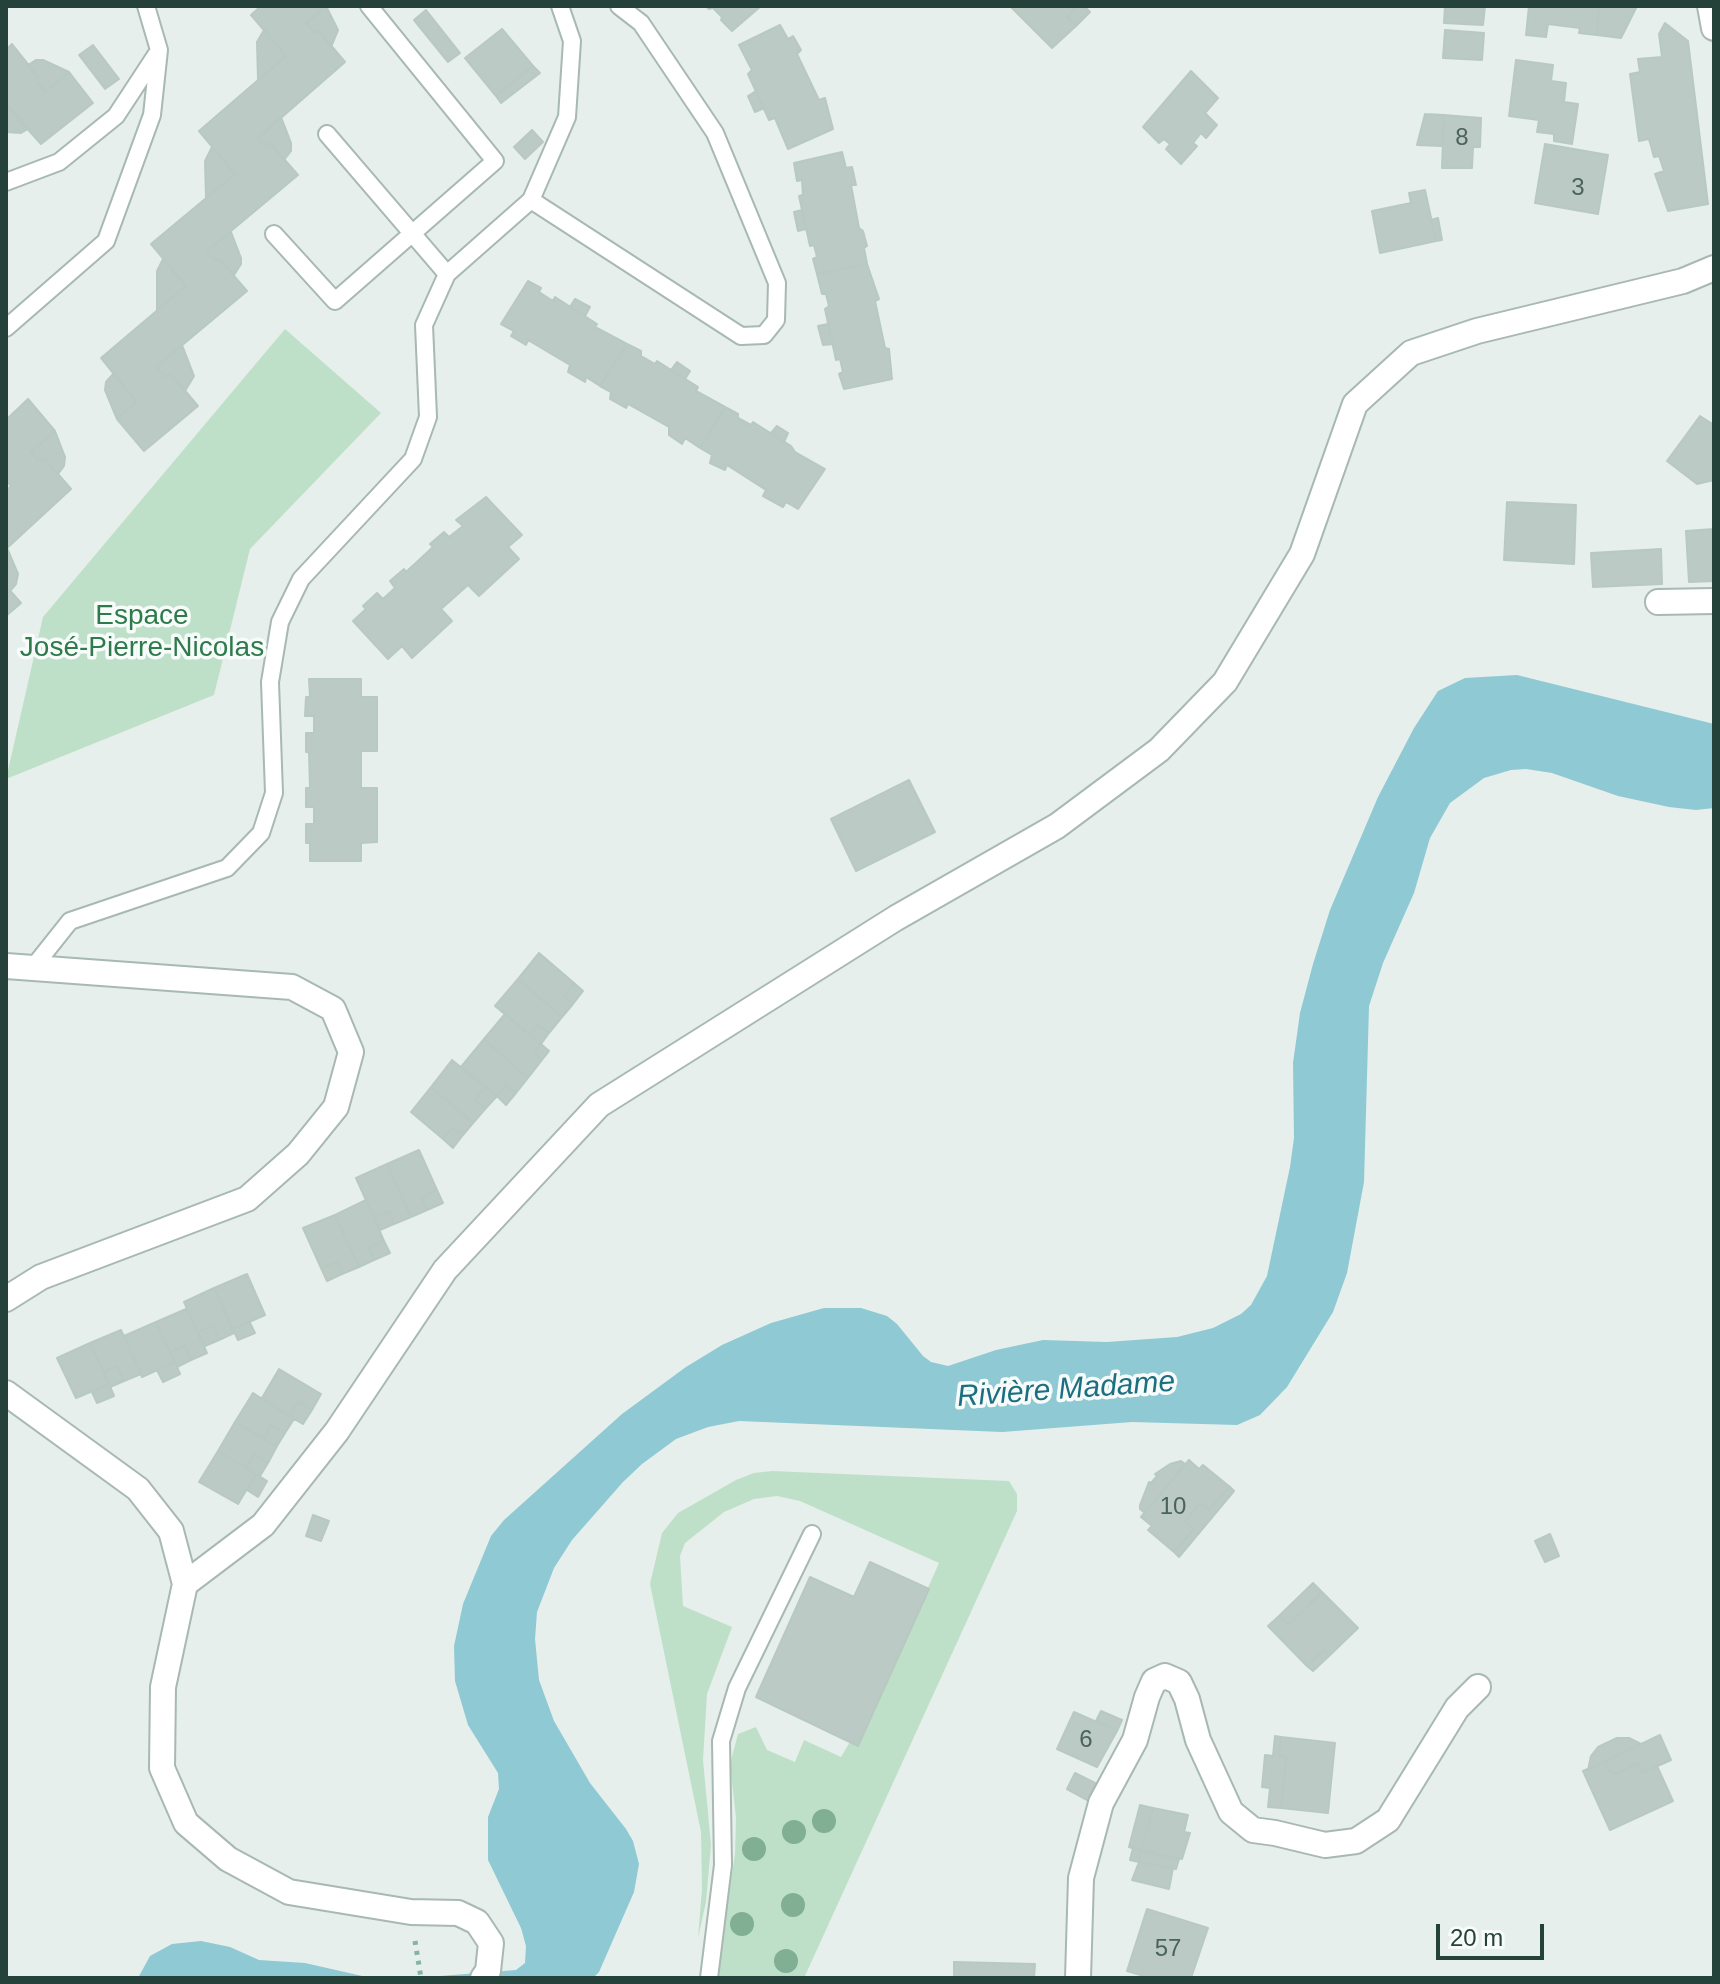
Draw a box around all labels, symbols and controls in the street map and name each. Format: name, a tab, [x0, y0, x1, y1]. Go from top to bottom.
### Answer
house number: 8	[1455, 124, 1469, 152]
house number: 3	[1571, 174, 1585, 202]
park label: Espace José-Pierre-Nicolas	[20, 599, 264, 665]
water label: Rivière Madame	[956, 1364, 1176, 1416]
house number: 10	[1160, 1493, 1186, 1521]
house number: 6	[1079, 1726, 1093, 1754]
scale bar	[1440, 1908, 1548, 1958]
text: 20 m	[1450, 1924, 1503, 1951]
house number: 57	[1155, 1935, 1181, 1963]

